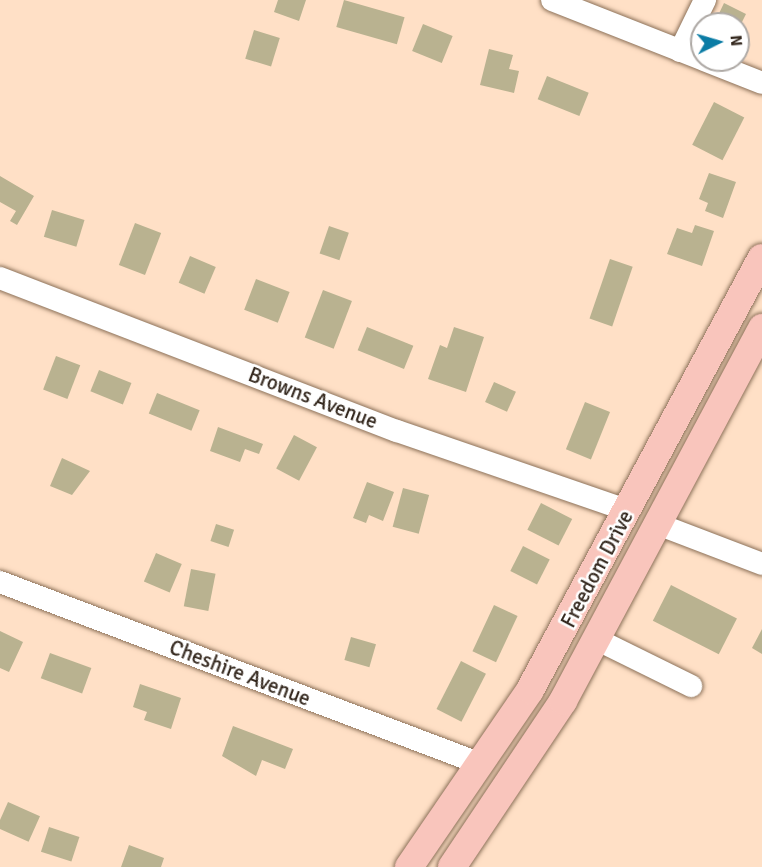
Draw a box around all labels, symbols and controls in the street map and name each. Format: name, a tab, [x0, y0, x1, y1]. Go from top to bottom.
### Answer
north arrow	[690, 12, 750, 72]
text: N	[725, 34, 746, 47]
street label: Browns Avenue	[245, 362, 381, 434]
street label: Freedom Drive	[556, 506, 638, 632]
street label: Cheshire Avenue	[166, 635, 314, 711]

